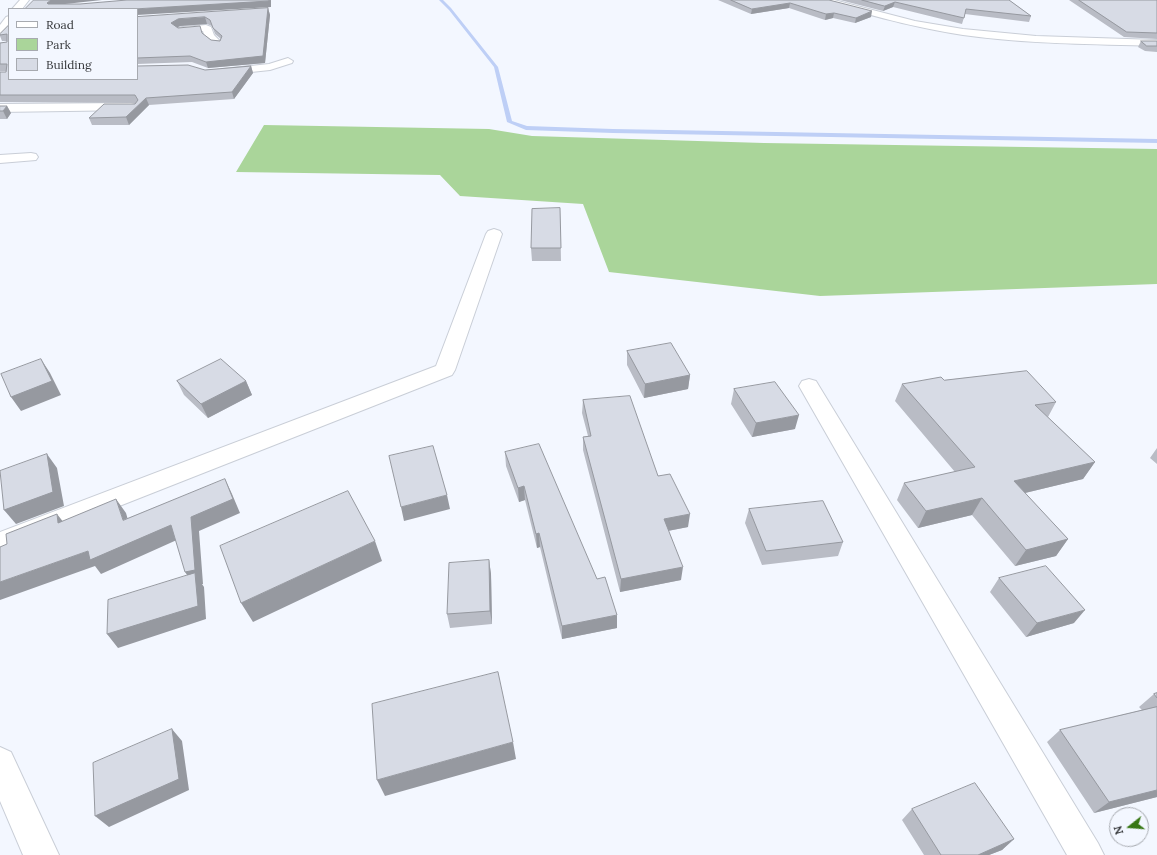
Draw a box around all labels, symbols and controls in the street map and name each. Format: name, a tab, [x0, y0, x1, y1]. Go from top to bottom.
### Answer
legend	[8, 8, 138, 80]
text: Road	[46, 17, 74, 32]
text: Park	[46, 37, 71, 52]
text: Building	[46, 57, 92, 72]
north arrow	[1109, 807, 1149, 847]
text: N	[1111, 824, 1126, 836]

